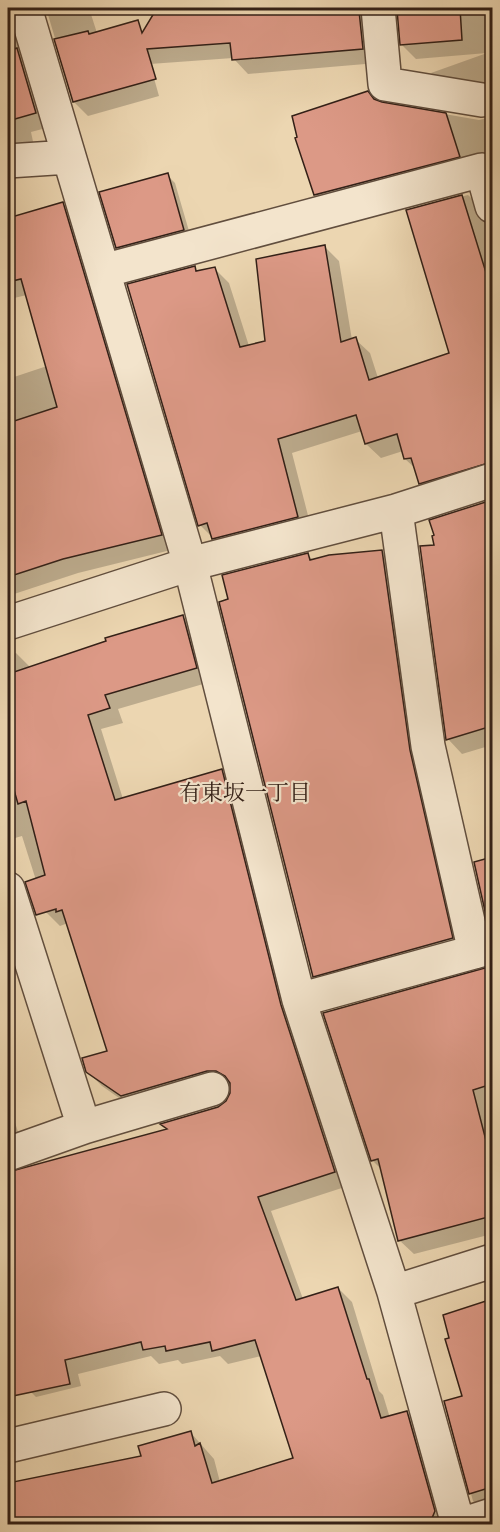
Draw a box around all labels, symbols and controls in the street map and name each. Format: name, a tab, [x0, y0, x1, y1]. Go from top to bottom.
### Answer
district label: 有東坂一丁目	[179, 780, 311, 807]

